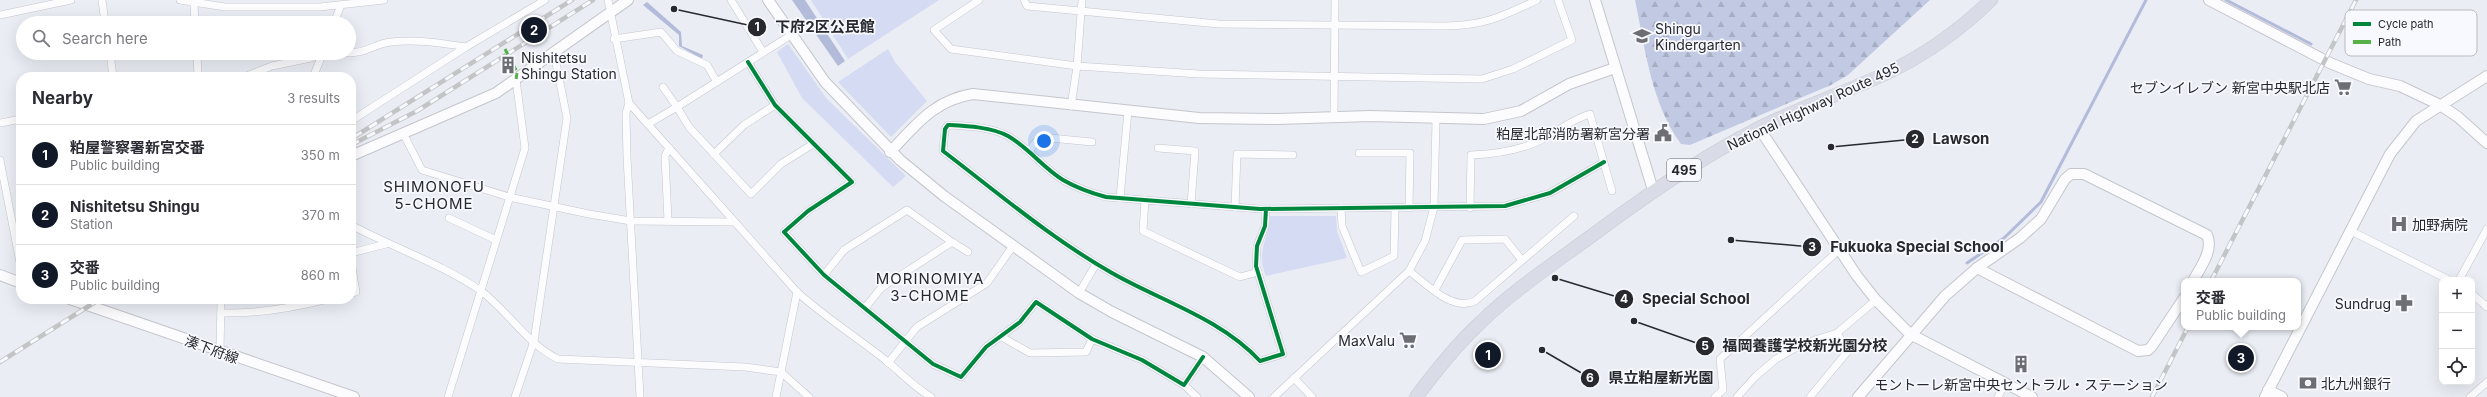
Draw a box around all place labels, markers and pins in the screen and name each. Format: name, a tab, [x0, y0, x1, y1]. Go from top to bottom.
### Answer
callout: 下府2区公民館	[747, 13, 883, 40]
pin: 2	[521, 15, 547, 45]
place label: Shingu Kindergarten	[1655, 20, 1741, 53]
school or university icon: Shingu Kindergarten	[1632, 26, 1652, 46]
place label: Nishitetsu Shingu Station	[521, 49, 617, 82]
building icon: Nishitetsu Shingu Station	[498, 55, 518, 75]
supermarket icon: セブンイレブン 新宮中央駅北店	[2333, 77, 2353, 97]
place label: セブンイレブン 新宮中央駅北店	[2130, 79, 2330, 96]
public building icon: 粕屋北部消防署新宮分署	[1653, 123, 1673, 143]
place label: 粕屋北部消防署新宮分署	[1496, 125, 1650, 142]
callout: Lawson	[1905, 125, 1998, 152]
hospital icon: 加野病院	[2389, 214, 2409, 234]
place label: 加野病院	[2412, 216, 2468, 233]
callout: Fukuoka Special School	[1802, 234, 2012, 261]
callout: Special School	[1614, 285, 1758, 312]
pharmacy icon: Sundrug	[2394, 293, 2414, 313]
place label: Sundrug	[2335, 295, 2391, 312]
supermarket icon: MaxValu	[1398, 330, 1418, 350]
place label: MaxValu	[1338, 332, 1395, 349]
callout: 福岡養護学校新光園分校	[1695, 332, 1896, 359]
pin: 1	[1475, 340, 1501, 370]
pin: 3	[2228, 343, 2254, 373]
building icon: モントーレ新宮中央セントラル・ステーション	[2011, 354, 2031, 374]
callout: 県立粕屋新光園	[1580, 364, 1721, 391]
bank icon: 北九州銀行	[2298, 373, 2318, 393]
place label: 北九州銀行	[2321, 375, 2391, 392]
place label: モントーレ新宮中央セントラル・ステーション	[1874, 376, 2168, 393]

